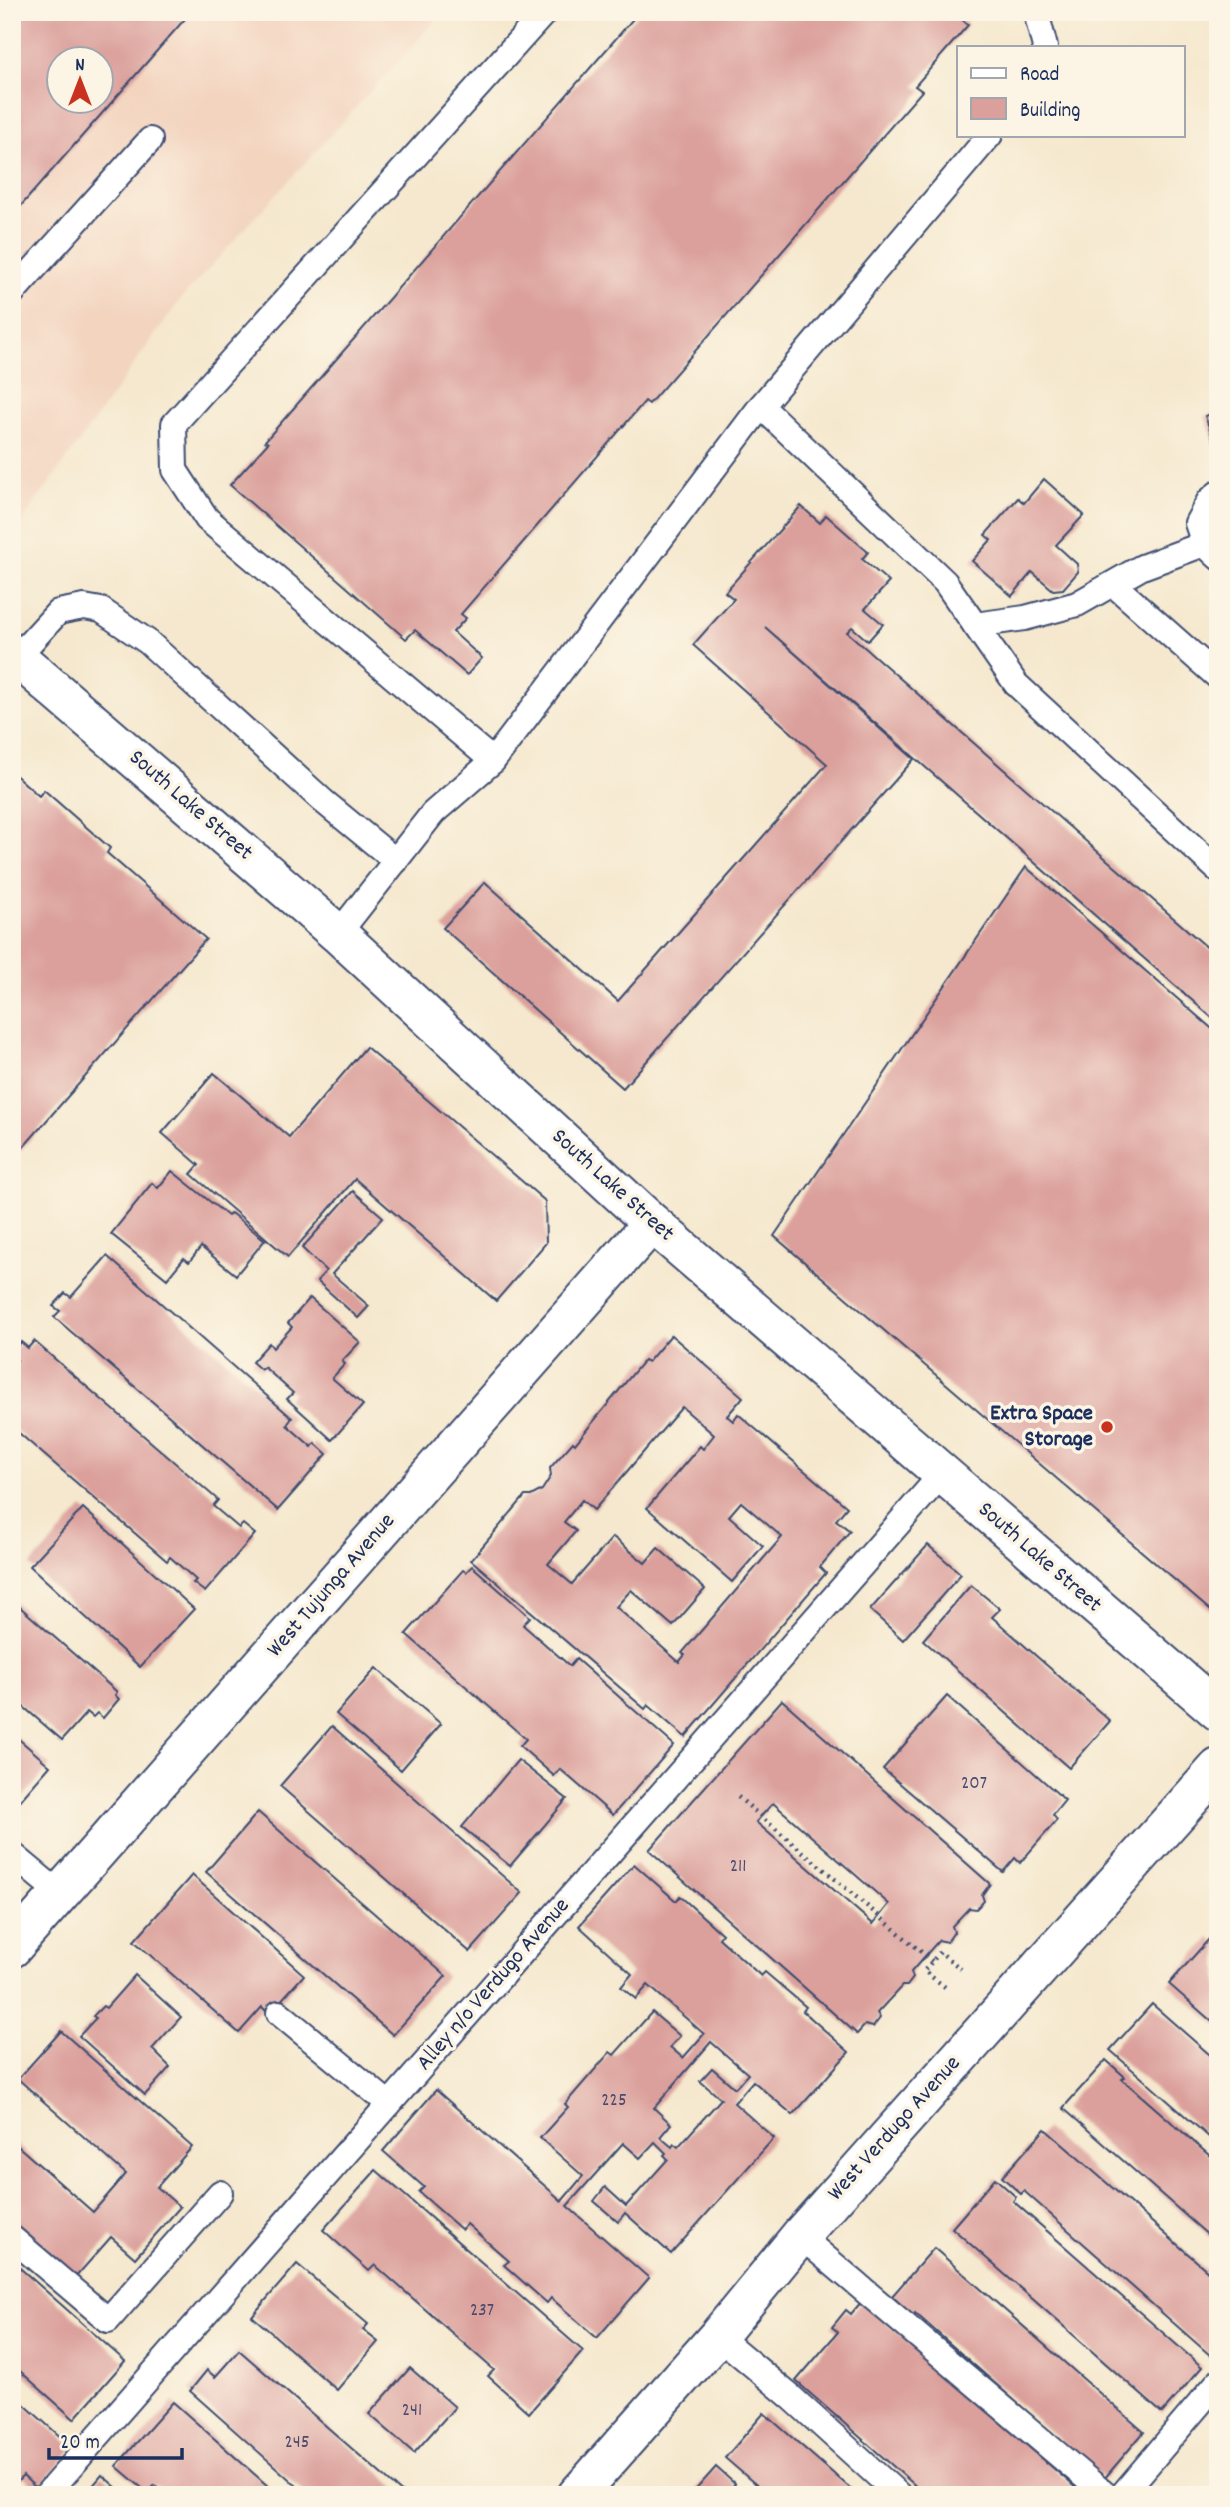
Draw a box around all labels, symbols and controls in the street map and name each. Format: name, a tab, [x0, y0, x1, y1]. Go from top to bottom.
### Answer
north arrow	[46, 46, 116, 116]
legend	[957, 46, 1184, 136]
text: N	[75, 53, 85, 80]
text: Road	[1020, 61, 1059, 91]
text: Building	[1020, 97, 1080, 127]
street label: South Lake Street	[121, 743, 259, 869]
street label: South Lake Street	[543, 1122, 681, 1250]
place label: Extra Space Storage	[990, 1398, 1093, 1457]
marker: Extra Space Storage	[1099, 1419, 1115, 1435]
street label: South Lake Street	[970, 1495, 1108, 1621]
street label: West Tujunga Avenue	[260, 1507, 404, 1665]
house number: 207	[961, 1771, 987, 1798]
house number: 211	[730, 1854, 746, 1881]
street label: Alley n/o Verdugo Avenue	[409, 1891, 579, 2079]
street label: West Verdugo Avenue	[821, 2049, 969, 2209]
house number: 225	[601, 2088, 627, 2115]
house number: 237	[470, 2298, 494, 2325]
house number: 241	[402, 2398, 422, 2425]
scale bar	[49, 2416, 182, 2460]
text: 20 m	[60, 2429, 100, 2459]
house number: 245	[285, 2430, 310, 2457]

